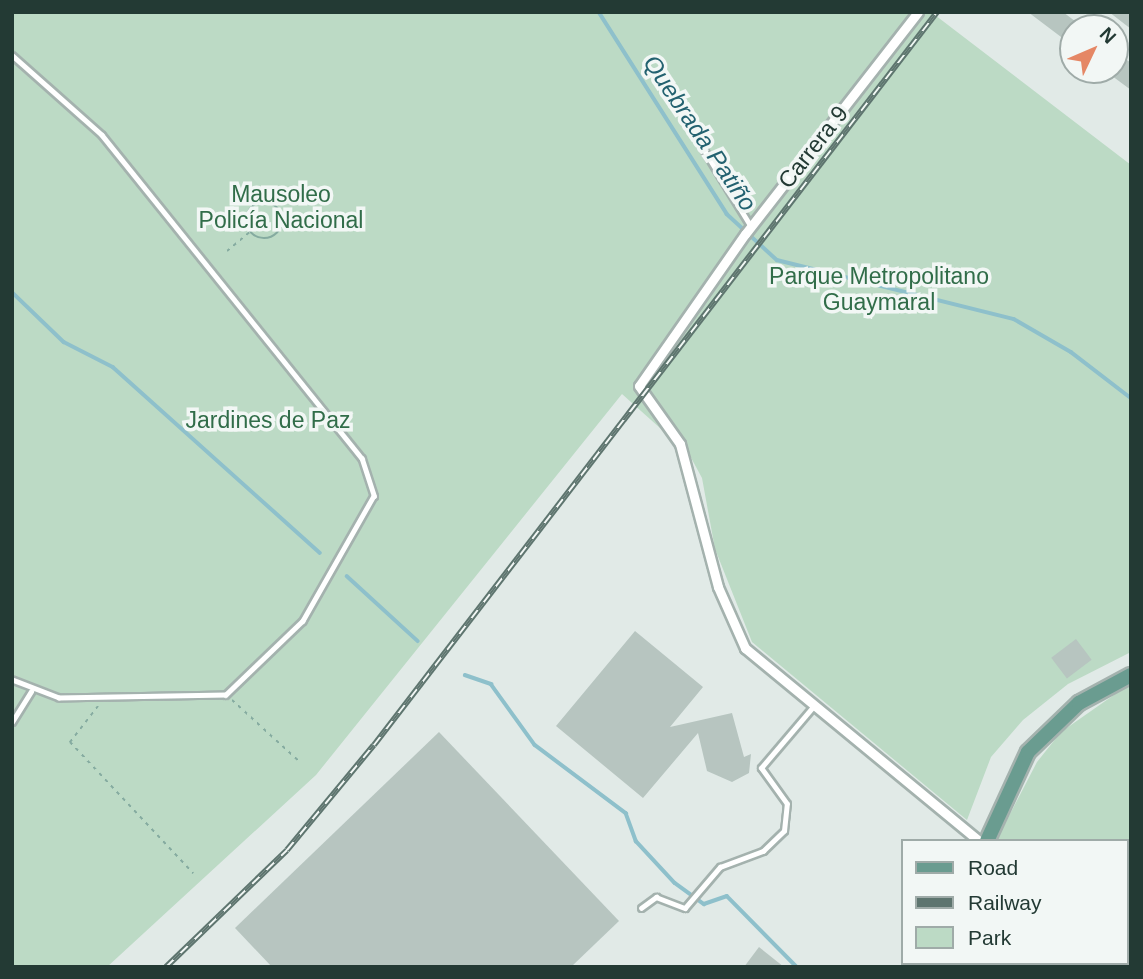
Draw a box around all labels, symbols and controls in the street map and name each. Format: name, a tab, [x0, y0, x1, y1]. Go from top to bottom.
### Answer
north arrow	[1059, 14, 1129, 84]
text: N	[1096, 23, 1120, 48]
water label: Quebrada Patiño	[637, 50, 763, 216]
street label: Carrera 9	[772, 100, 854, 194]
park label: Mausoleo Policía Nacional	[199, 180, 363, 234]
park label: Parque Metropolitano Guaymaral	[769, 262, 989, 316]
park label: Jardines de Paz	[186, 406, 350, 434]
legend	[902, 839, 1129, 965]
text: Road	[968, 856, 1018, 879]
text: Railway	[968, 891, 1042, 914]
text: Park	[968, 926, 1011, 949]

